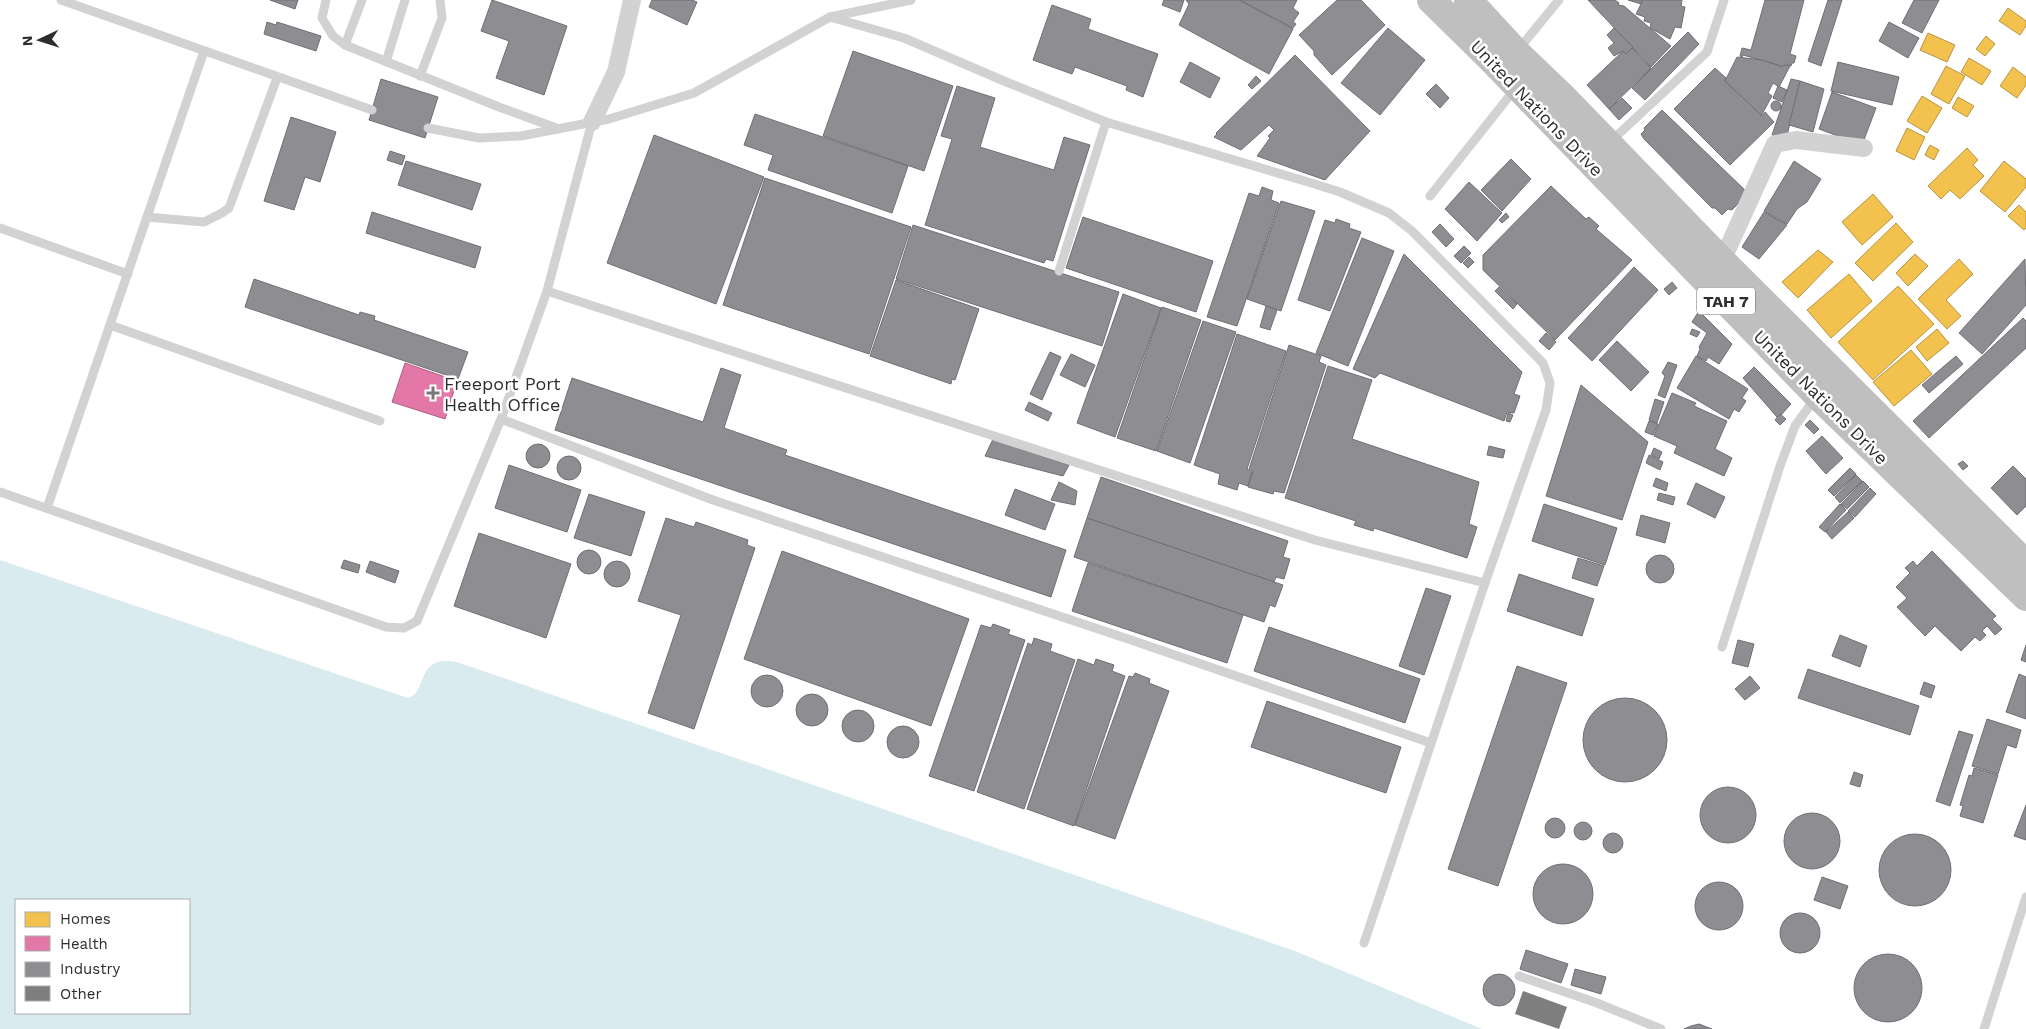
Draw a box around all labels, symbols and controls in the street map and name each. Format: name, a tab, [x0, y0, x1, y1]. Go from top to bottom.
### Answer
north arrow	[15, 15, 65, 65]
text: N	[19, 35, 35, 47]
street label: United Nations Drive	[1466, 35, 1608, 181]
road number: TAH 7	[1697, 288, 1755, 314]
street label: United Nations Drive	[1749, 325, 1893, 469]
place label: Freeport Port Health Office	[444, 373, 561, 415]
marker: Freeport Port Health Office	[426, 386, 440, 400]
legend	[15, 899, 190, 1014]
text: Homes	[60, 910, 111, 928]
text: Health	[60, 935, 108, 953]
text: Industry	[60, 960, 121, 978]
text: Other	[60, 985, 102, 1003]

